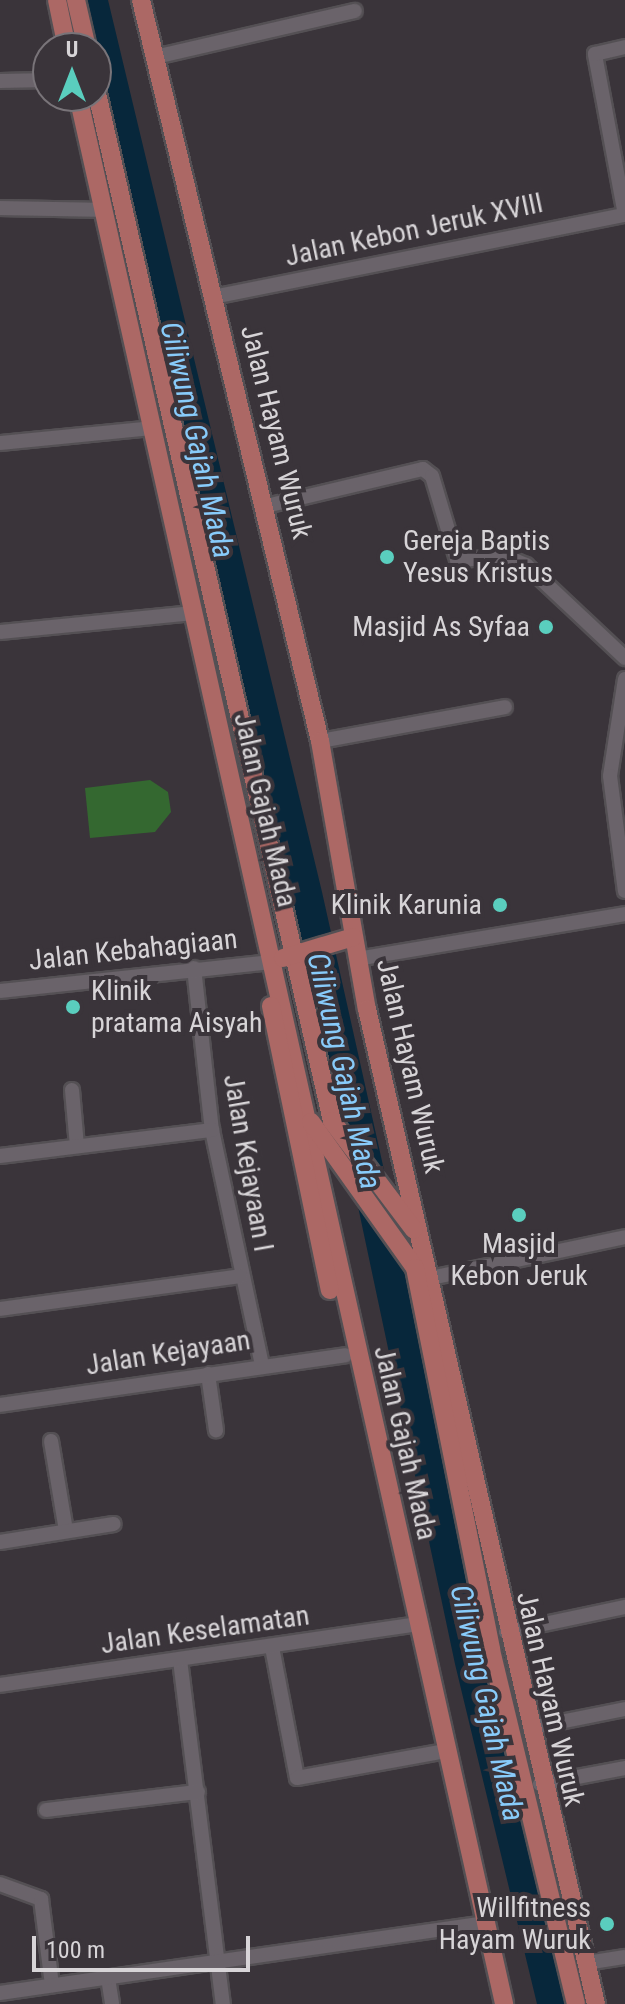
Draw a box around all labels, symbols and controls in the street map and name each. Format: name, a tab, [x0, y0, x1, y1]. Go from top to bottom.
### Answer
north arrow	[32, 32, 112, 112]
text: U	[66, 37, 78, 62]
street label: Jalan Kebon Jeruk XVIII	[282, 186, 546, 274]
water label: Ciliwung Gajah Mada	[152, 318, 242, 562]
street label: Jalan Hayam Wuruk	[233, 322, 319, 542]
place label: Gereja Baptis Yesus Kristus	[403, 524, 553, 590]
marker: Gereja Baptis Yesus Kristus	[378, 548, 396, 566]
place label: Masjid As Syfaa	[352, 610, 530, 644]
marker: Masjid As Syfaa	[537, 618, 555, 636]
street label: Jalan Gajah Mada	[226, 710, 304, 910]
place label: Klinik Karunia	[331, 888, 482, 922]
marker: Klinik Karunia	[489, 894, 511, 916]
street label: Jalan Kebahagiaan	[27, 922, 239, 978]
water label: Ciliwung Gajah Mada	[299, 949, 389, 1193]
street label: Jalan Hayam Wuruk	[369, 956, 451, 1176]
place label: Klinik pratama Aisyah	[91, 974, 263, 1040]
marker: Klinik pratama Aisyah	[62, 996, 84, 1018]
street label: Jalan Kejayaan I	[216, 1072, 280, 1254]
marker: Masjid Kebon Jeruk	[510, 1206, 528, 1224]
place label: Masjid Kebon Jeruk	[450, 1227, 588, 1293]
street label: Jalan Kejayaan	[83, 1323, 253, 1383]
street label: Jalan Gajah Mada	[366, 1343, 444, 1543]
water label: Ciliwung Gajah Mada	[442, 1581, 532, 1825]
street label: Jalan Hayam Wuruk	[509, 1589, 591, 1809]
street label: Jalan Keselamatan	[99, 1599, 311, 1661]
place label: Willfitness Hayam Wuruk	[439, 1891, 591, 1957]
marker: Willfitness Hayam Wuruk	[598, 1915, 616, 1933]
scale bar	[36, 1920, 254, 1970]
text: 100 m	[46, 1936, 105, 1964]

